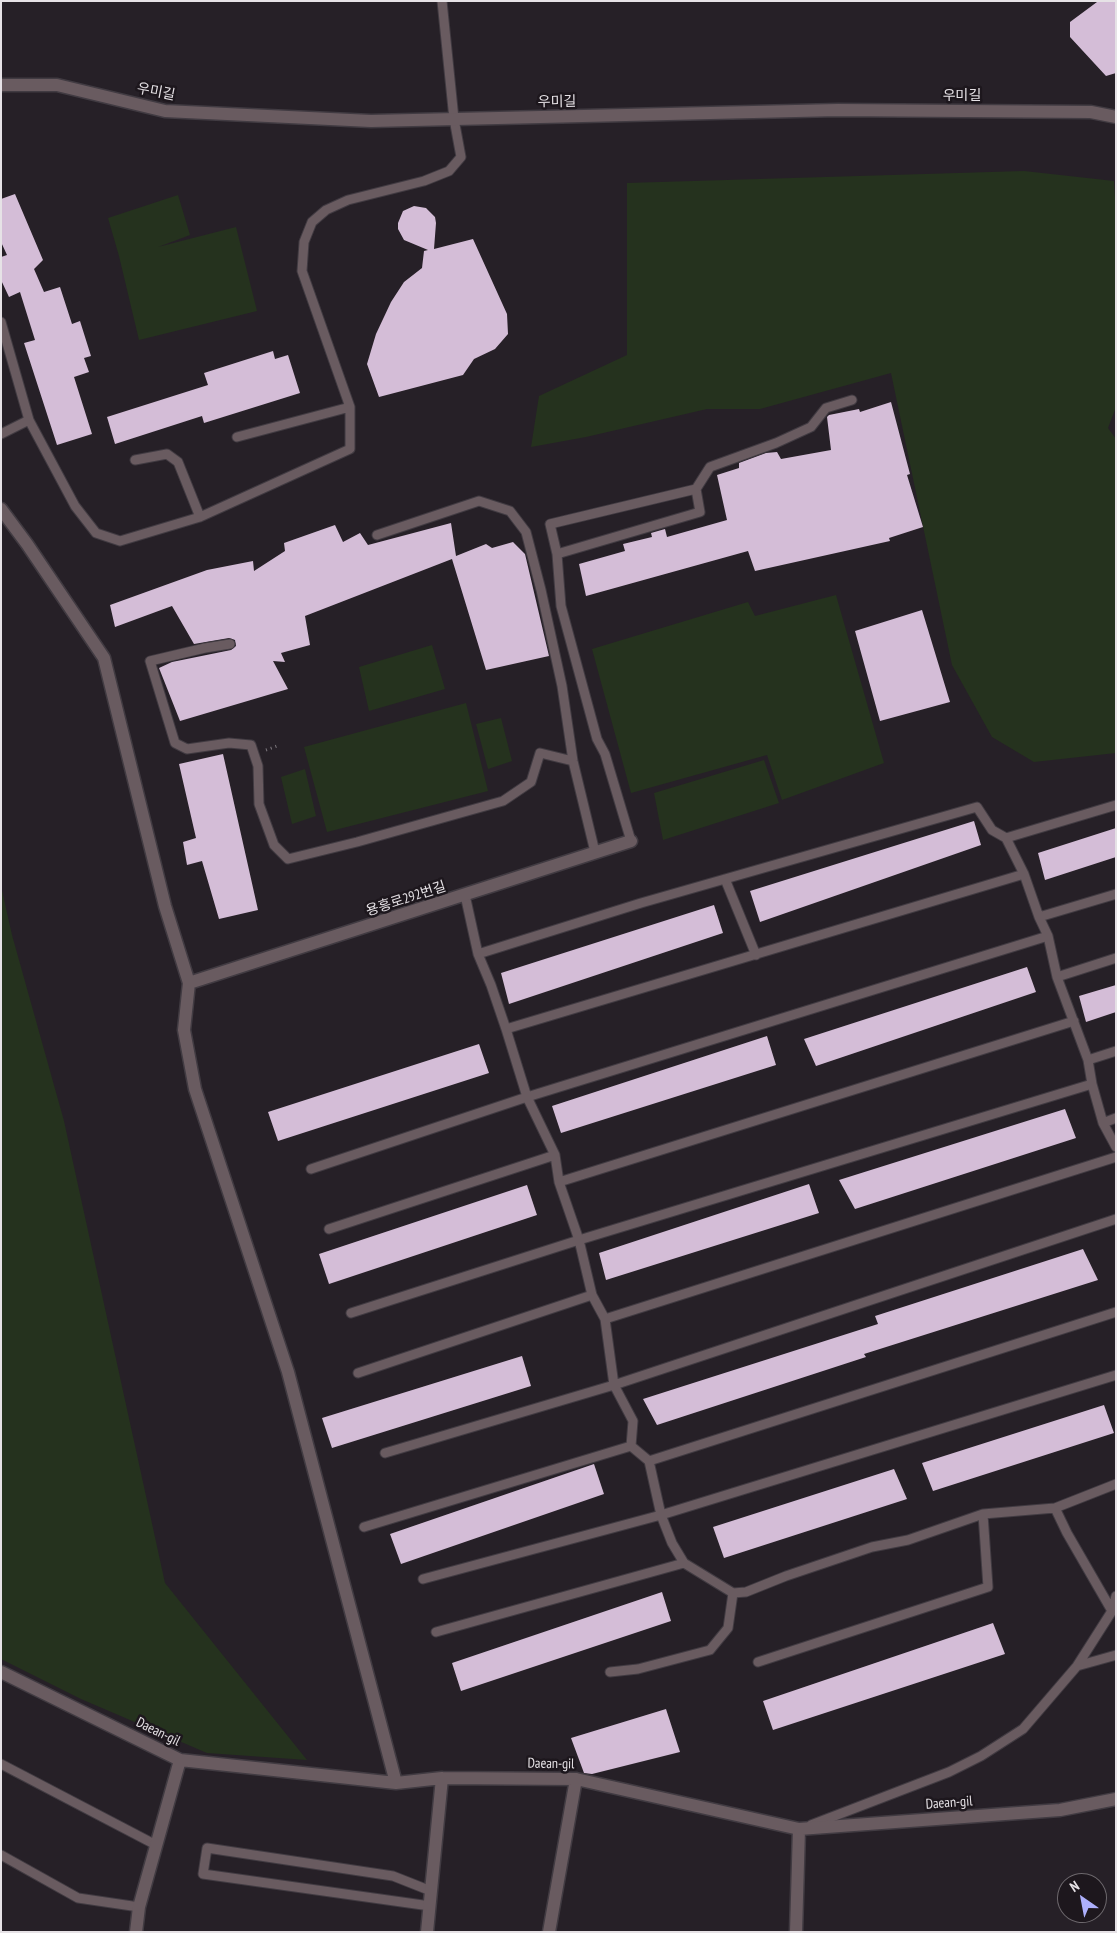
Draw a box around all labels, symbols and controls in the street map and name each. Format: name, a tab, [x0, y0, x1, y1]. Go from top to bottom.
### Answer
street label: 우미길	[135, 80, 177, 104]
street label: 우미길	[943, 88, 981, 104]
street label: 우미길	[538, 93, 576, 111]
street label: 용흥로292번길	[364, 878, 448, 920]
street label: Daean-gil	[133, 1714, 183, 1750]
street label: Daean-gil	[527, 1755, 575, 1773]
street label: Daean-gil	[925, 1793, 973, 1813]
north arrow	[1057, 1873, 1107, 1923]
text: N	[1066, 1877, 1082, 1896]

